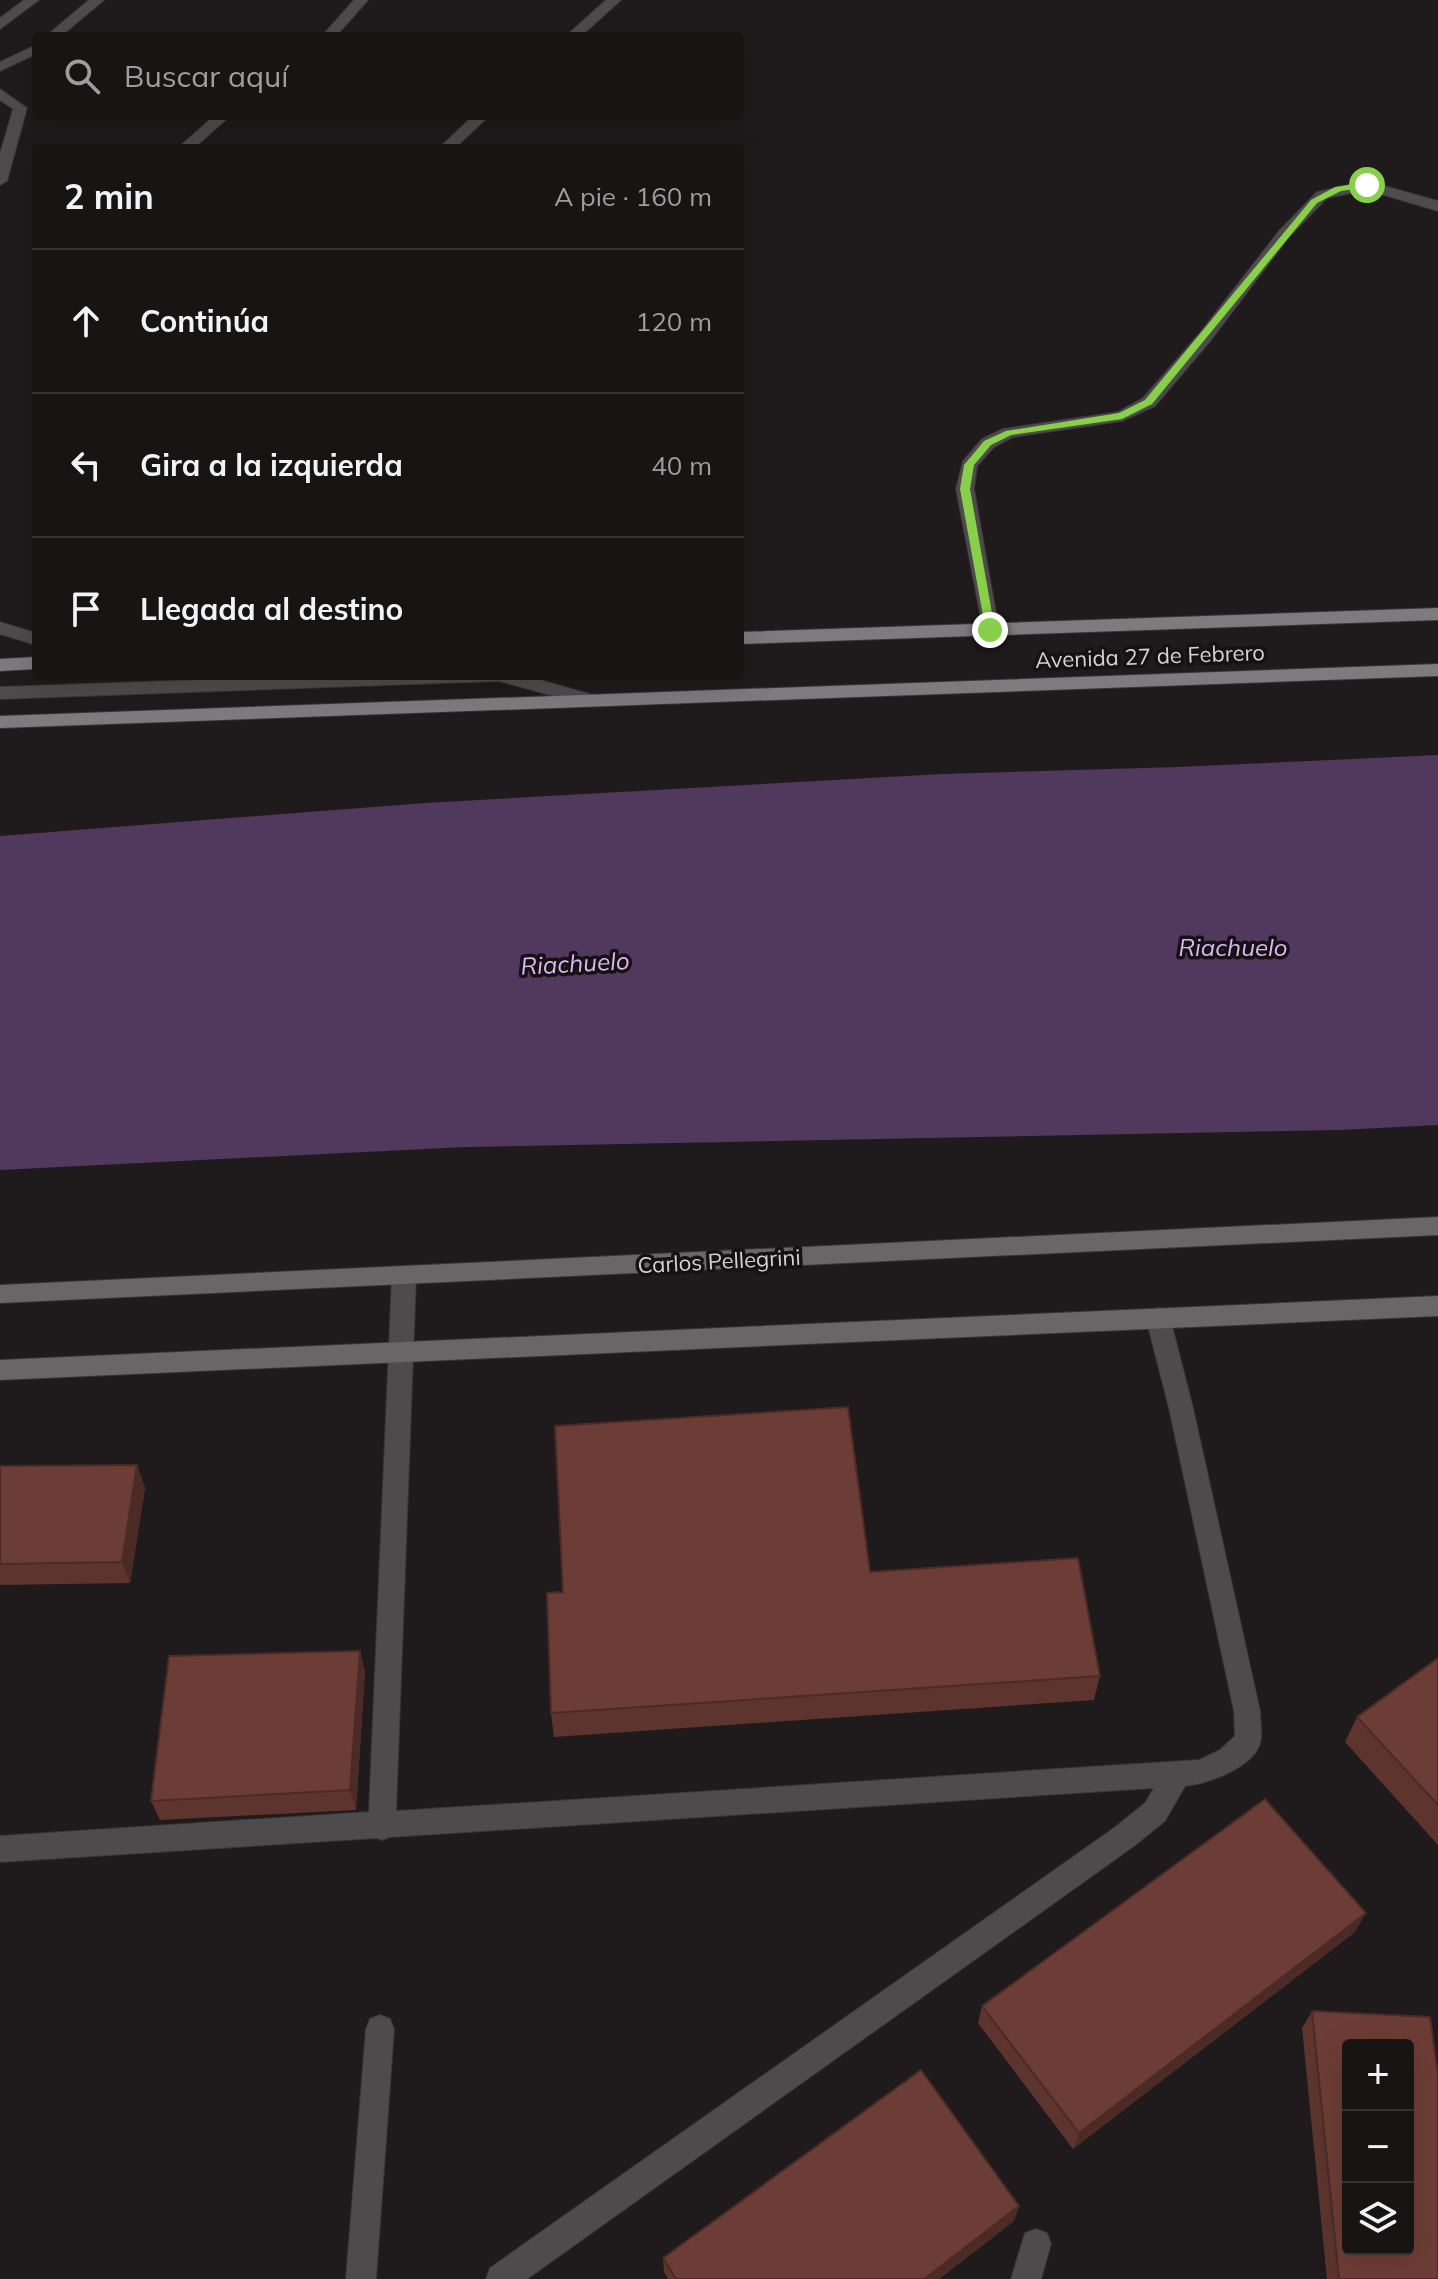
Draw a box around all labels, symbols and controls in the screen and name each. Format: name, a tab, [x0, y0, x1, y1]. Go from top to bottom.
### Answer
search box	[32, 32, 744, 120]
icon: search	[60, 54, 104, 98]
text: Buscar aquí	[124, 57, 289, 95]
route start	[1349, 167, 1385, 203]
text: 2 min	[64, 175, 154, 218]
text: A pie · 160 m	[554, 180, 712, 213]
icon: ahead	[64, 299, 108, 343]
text: Continúa	[140, 302, 269, 340]
text: 120 m	[636, 305, 712, 338]
icon: left	[64, 443, 108, 487]
text: Gira a la izquierda	[140, 446, 403, 484]
text: 40 m	[651, 449, 712, 482]
icon: arrive	[64, 587, 108, 631]
text: Llegada al destino	[140, 590, 403, 628]
route end	[972, 612, 1008, 648]
street label: Avenida 27 de Febrero	[1035, 638, 1265, 674]
water label: Riachuelo	[1179, 932, 1287, 962]
water label: Riachuelo	[520, 945, 630, 981]
street label: Carlos Pellegrini	[637, 1243, 801, 1279]
map controls	[1342, 2039, 1414, 2255]
button: +	[1342, 2039, 1414, 2111]
button: −	[1342, 2111, 1414, 2183]
button: layers	[1342, 2183, 1414, 2255]

